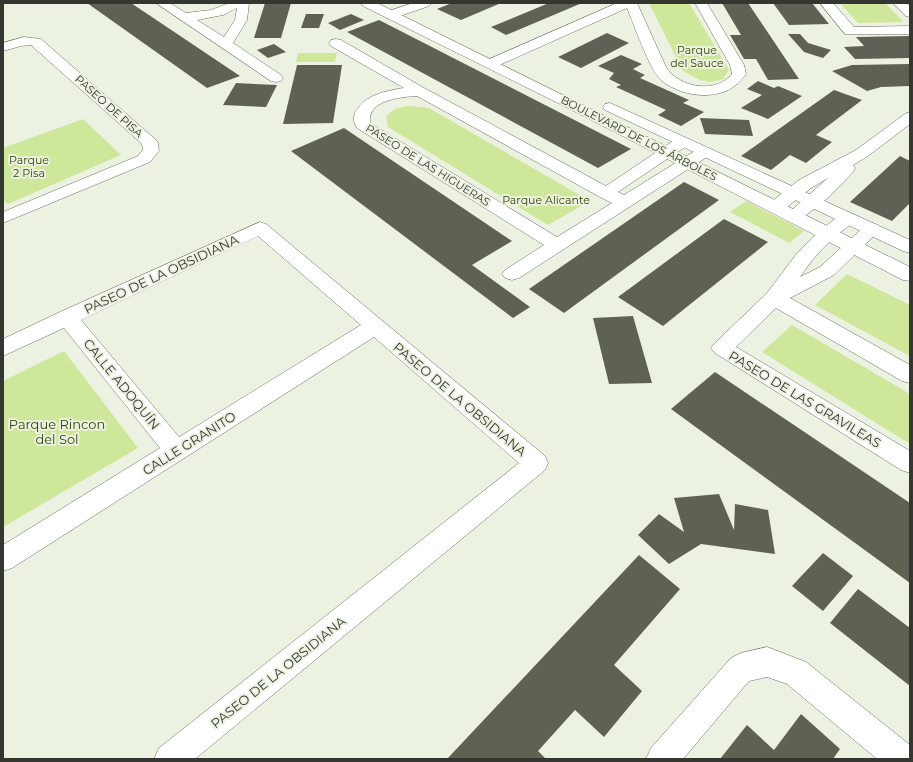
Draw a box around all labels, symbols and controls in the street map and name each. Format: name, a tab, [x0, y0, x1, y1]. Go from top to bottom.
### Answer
park label: Parque del Sauce	[670, 43, 724, 70]
street label: PASEO DE PISA	[72, 72, 146, 140]
street label: BOULEVARD DE LOS ÁRBOLES	[559, 92, 720, 184]
street label: PASEO DE LAS HIGUERAS	[363, 121, 493, 209]
park label: Parque 2 Pisa	[9, 153, 49, 180]
park label: Parque Alicante	[502, 193, 590, 207]
street label: PASEO DE LA OBSIDIANA	[81, 231, 241, 317]
street label: CALLE ADOQUÍN	[80, 335, 164, 433]
street label: PASEO DE LA OBSIDIANA	[390, 339, 530, 460]
street label: PASEO DE LAS GRAVILEAS	[726, 347, 884, 451]
street label: CALLE GRANITO	[139, 408, 239, 478]
park label: Parque Rincon del Sol	[9, 416, 105, 447]
street label: PASEO DE LA OBSIDIANA	[207, 612, 349, 731]

